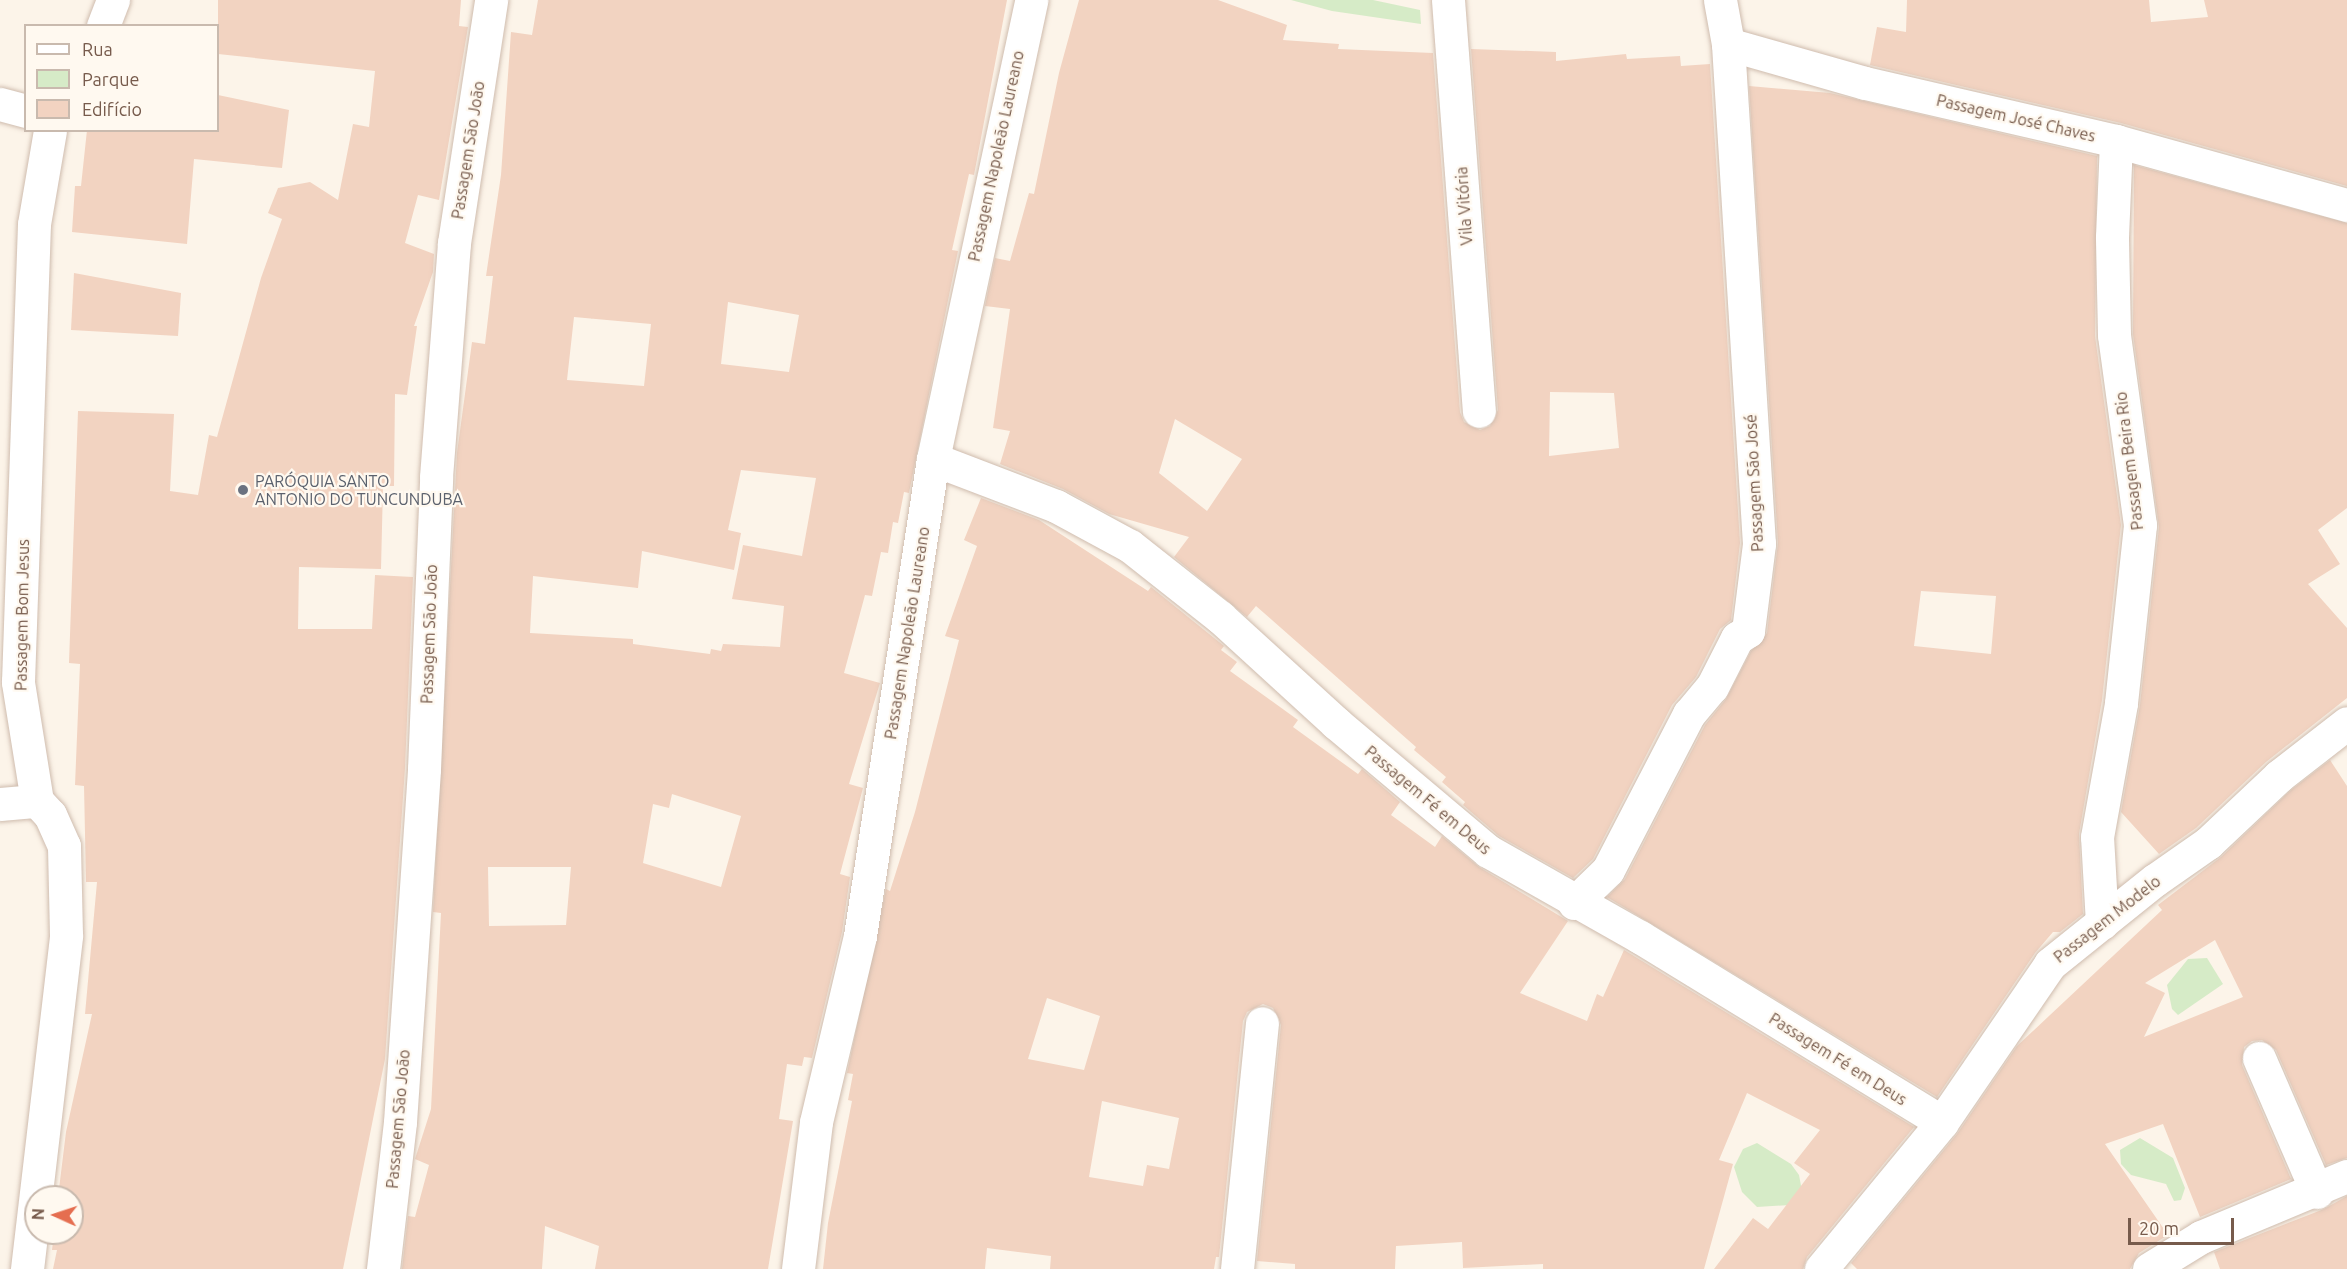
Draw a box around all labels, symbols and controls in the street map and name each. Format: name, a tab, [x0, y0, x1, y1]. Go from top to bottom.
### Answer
legend	[24, 24, 219, 132]
text: Rua	[82, 39, 113, 59]
street label: Passagem Napoleão Laureano	[964, 49, 1028, 263]
text: Parque	[82, 69, 139, 89]
street label: Passagem São João	[448, 79, 488, 221]
street label: Passagem José Chaves	[1935, 90, 2097, 146]
text: Edifício	[82, 99, 142, 119]
street label: Vila Vitória	[1452, 166, 1476, 246]
street label: Passagem Beira Rio	[2111, 391, 2147, 531]
street label: Passagem São José	[1741, 414, 1767, 552]
place label: PARÓQUIA SANTO ANTONIO DO TUNCUNDUBA	[255, 471, 463, 509]
marker: PARÓQUIA SANTO ANTONIO DO TUNCUNDUBA	[236, 483, 250, 497]
street label: Passagem Napoleão Laureano	[881, 525, 933, 741]
street label: Passagem Bom Jesus	[11, 539, 33, 691]
street label: Passagem São João	[417, 564, 441, 704]
street label: Passagem Fé em Deus	[1361, 742, 1495, 858]
street label: Passagem Modelo	[2050, 871, 2164, 967]
street label: Passagem Fé em Deus	[1766, 1009, 1910, 1109]
street label: Passagem São João	[382, 1049, 414, 1189]
north arrow	[24, 1185, 84, 1245]
scale bar	[2131, 1206, 2238, 1244]
text: N	[29, 1208, 47, 1221]
text: 20 m	[2139, 1218, 2179, 1238]

